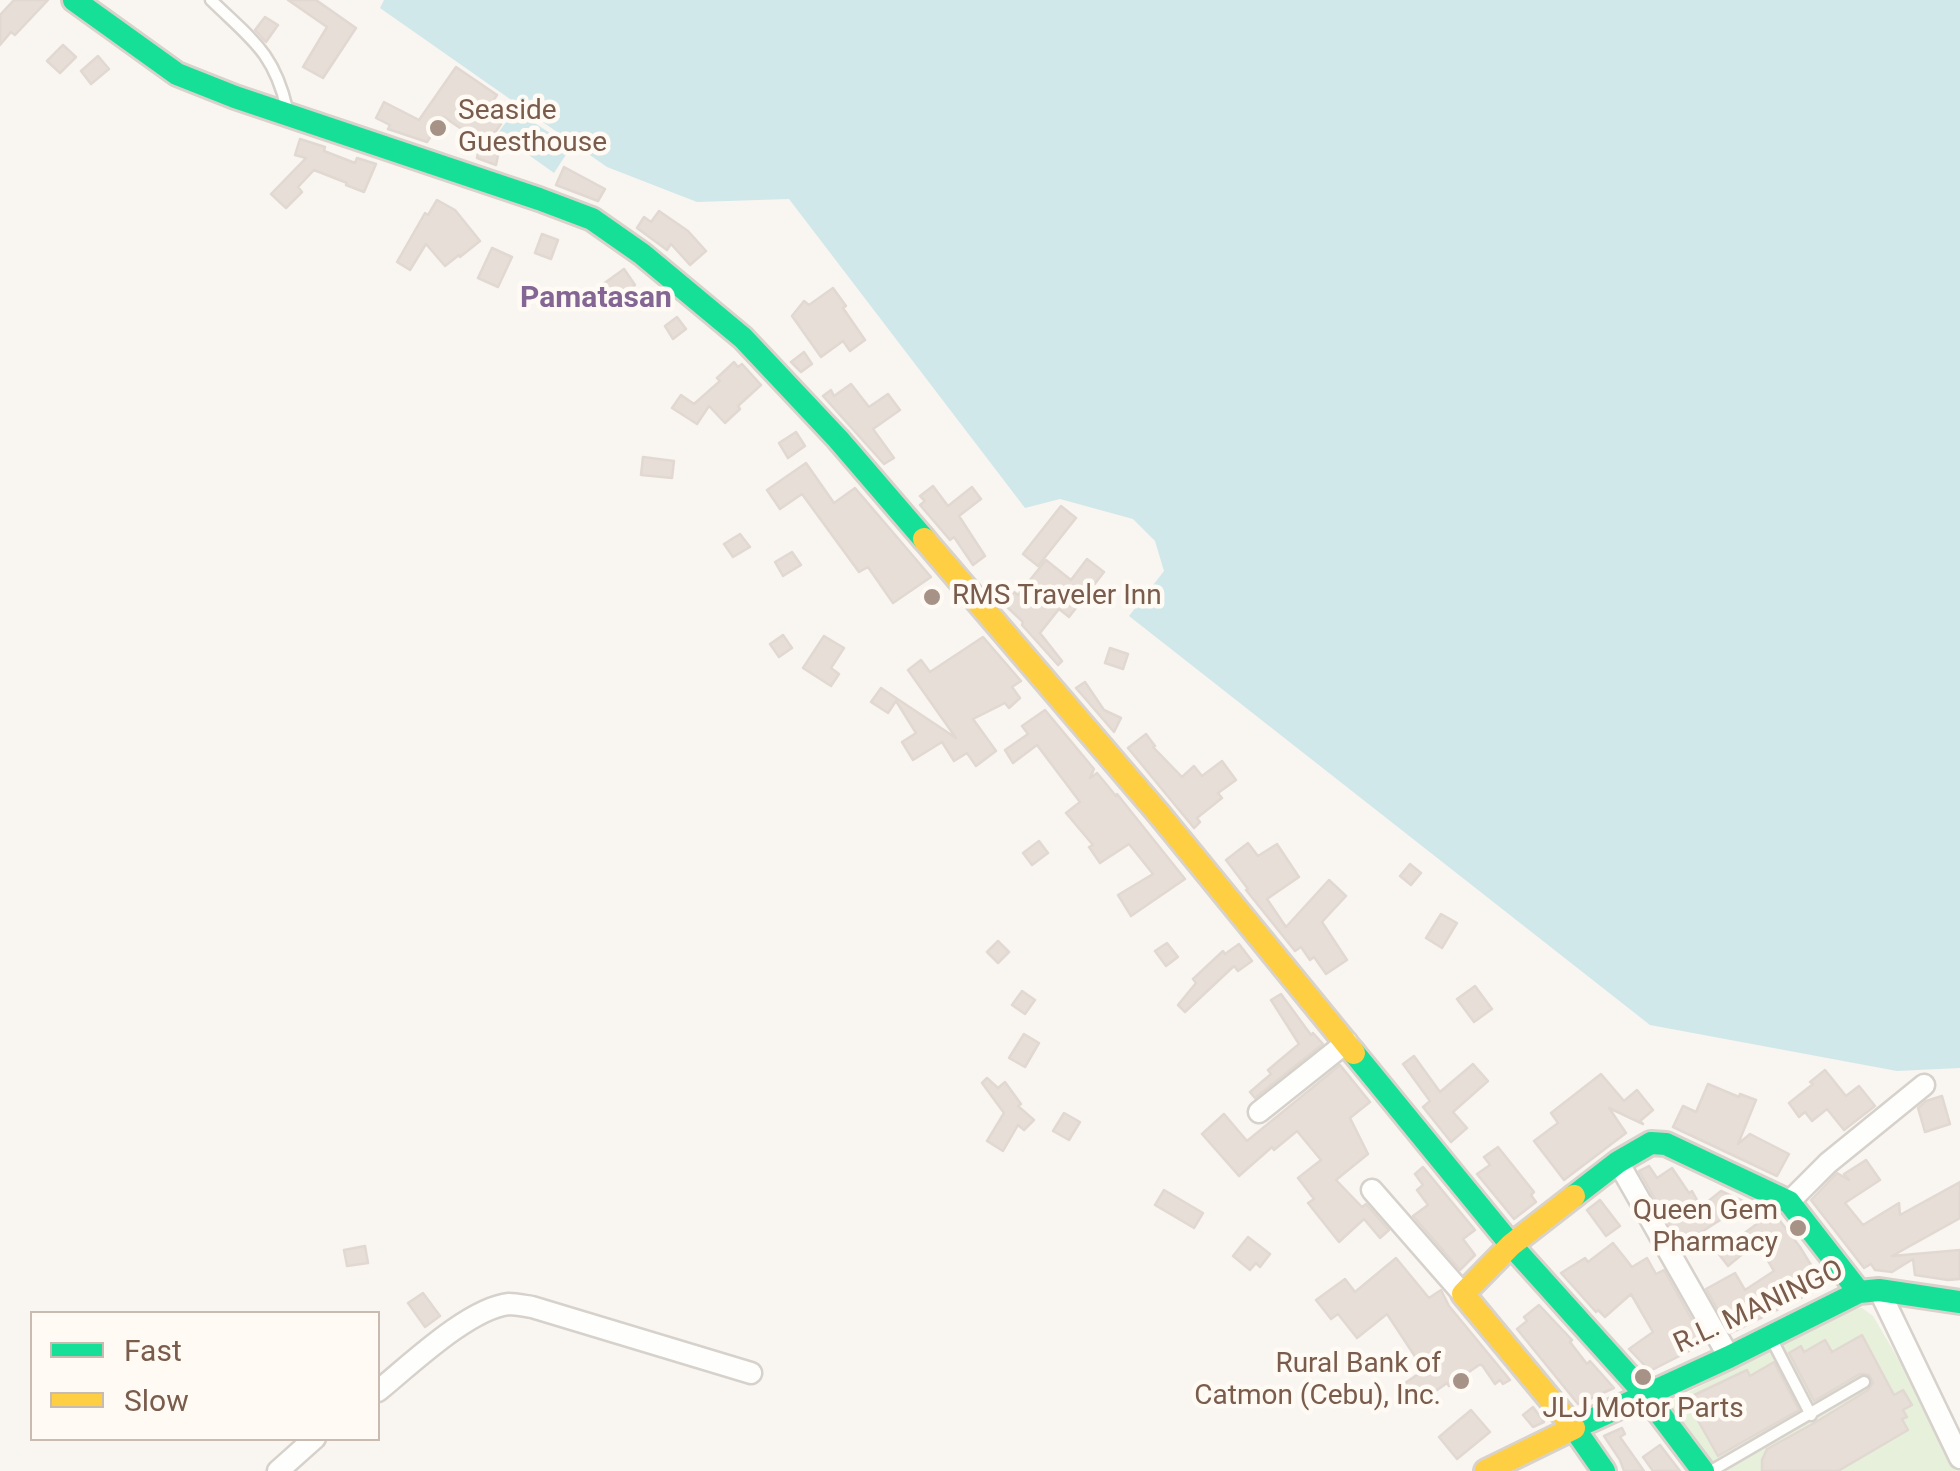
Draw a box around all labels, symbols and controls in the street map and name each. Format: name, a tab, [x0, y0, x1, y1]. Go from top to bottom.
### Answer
place label: Seaside Guesthouse	[458, 95, 607, 161]
marker: Seaside Guesthouse	[427, 117, 449, 139]
district label: Pamatasan	[520, 281, 672, 317]
place label: RMS Traveler Inn	[952, 580, 1162, 614]
marker: RMS Traveler Inn	[921, 586, 943, 608]
place label: Queen Gem Pharmacy	[1633, 1195, 1778, 1261]
marker: Queen Gem Pharmacy	[1787, 1217, 1809, 1239]
street label: R.L. MANINGO	[1669, 1254, 1849, 1362]
legend	[30, 1311, 380, 1441]
text: Fast	[124, 1333, 182, 1368]
place label: Rural Bank of Catmon (Cebu), Inc.	[1194, 1348, 1441, 1414]
marker: JLJ Motor Parts	[1632, 1366, 1654, 1388]
marker: Rural Bank of Catmon (Cebu), Inc.	[1450, 1370, 1472, 1392]
text: Slow	[124, 1383, 189, 1418]
place label: JLJ Motor Parts	[1542, 1393, 1744, 1427]

